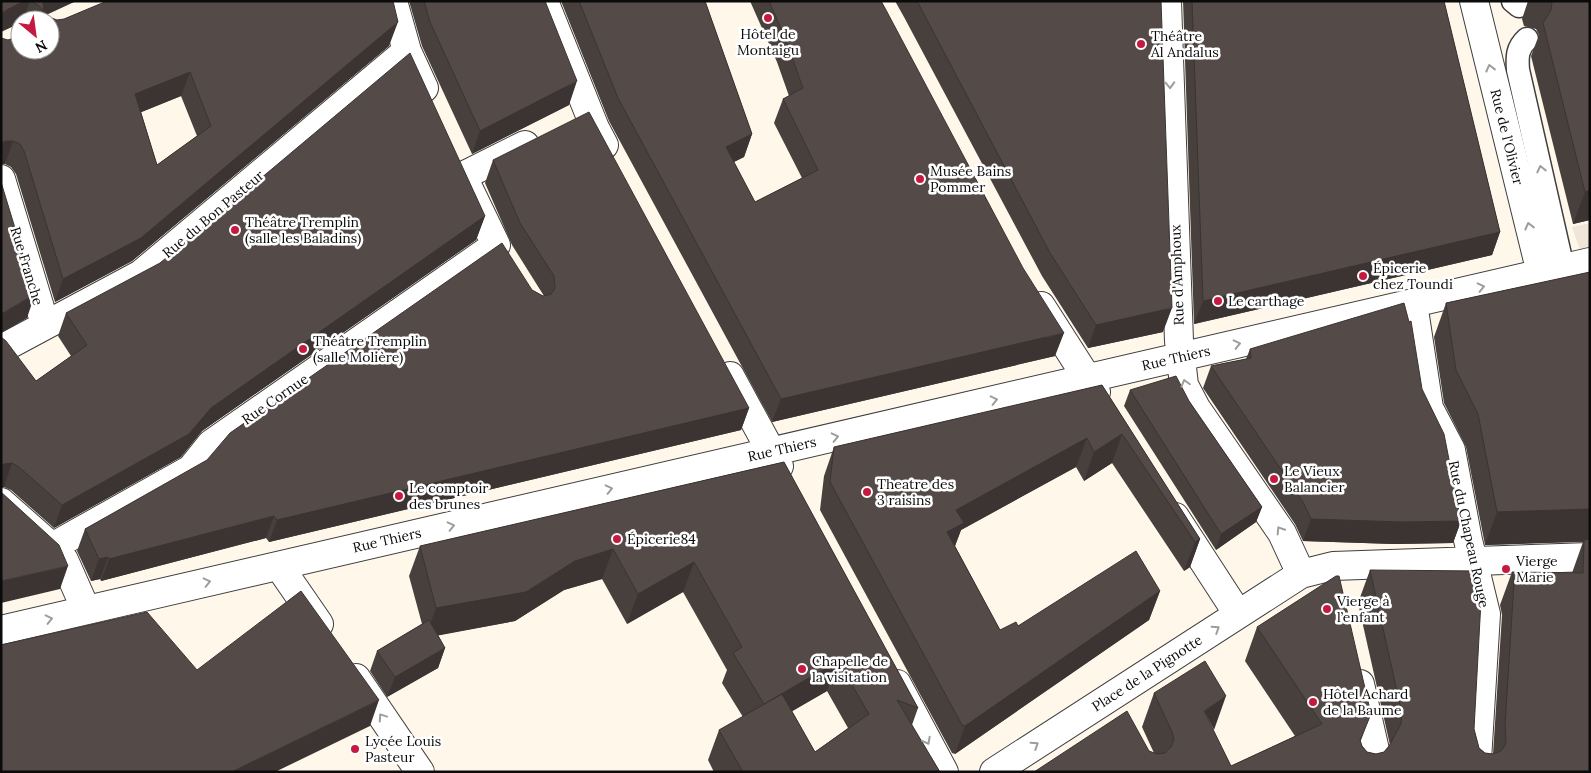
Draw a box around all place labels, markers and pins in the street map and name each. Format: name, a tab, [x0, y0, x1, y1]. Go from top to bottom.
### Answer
marker: Hôtel de Montaigu	[762, 12, 774, 24]
place label: Hôtel de Montaigu	[737, 25, 799, 59]
place label: Théâtre Al Andalus	[1150, 27, 1219, 61]
marker: Théâtre Al Andalus	[1135, 38, 1147, 50]
place label: Musée Bains Pommer	[930, 162, 1011, 196]
marker: Musée Bains Pommer	[914, 173, 926, 185]
place label: Théâtre Tremplin (salle les Baladins)	[245, 213, 361, 247]
marker: Théâtre Tremplin (salle les Baladins)	[229, 224, 241, 236]
place label: Épicerie chez Toundi	[1373, 259, 1453, 293]
marker: Épicerie chez Toundi	[1357, 270, 1369, 282]
place label: Le carthage	[1228, 292, 1305, 310]
marker: Le carthage	[1212, 295, 1224, 307]
place label: Théâtre Tremplin (salle Molière)	[313, 332, 428, 366]
marker: Théâtre Tremplin (salle Molière)	[297, 343, 309, 355]
place label: Le Vieux Balancier	[1284, 462, 1345, 496]
marker: Le Vieux Balancier	[1268, 473, 1280, 485]
place label: Theatre des 3 raisins	[877, 475, 954, 509]
place label: Le comptoir des brunes	[409, 479, 488, 513]
marker: Theatre des 3 raisins	[861, 486, 873, 498]
marker: Le comptoir des brunes	[393, 490, 405, 502]
place label: Épicerie84	[627, 530, 696, 548]
marker: Épicerie84	[611, 533, 623, 545]
place label: Vierge Marie	[1515, 552, 1558, 586]
marker: Vierge Marie	[1500, 563, 1512, 575]
place label: Vierge à l’enfant	[1336, 592, 1390, 626]
marker: Vierge à l’enfant	[1321, 603, 1333, 615]
place label: Chapelle de la visitation	[812, 652, 889, 686]
marker: Chapelle de la visitation	[796, 663, 808, 675]
place label: Hôtel Achard de la Baume	[1323, 685, 1408, 719]
marker: Hôtel Achard de la Baume	[1307, 696, 1319, 708]
place label: Lycée Louis Pasteur	[365, 732, 441, 766]
marker: Lycée Louis Pasteur	[349, 743, 361, 755]

